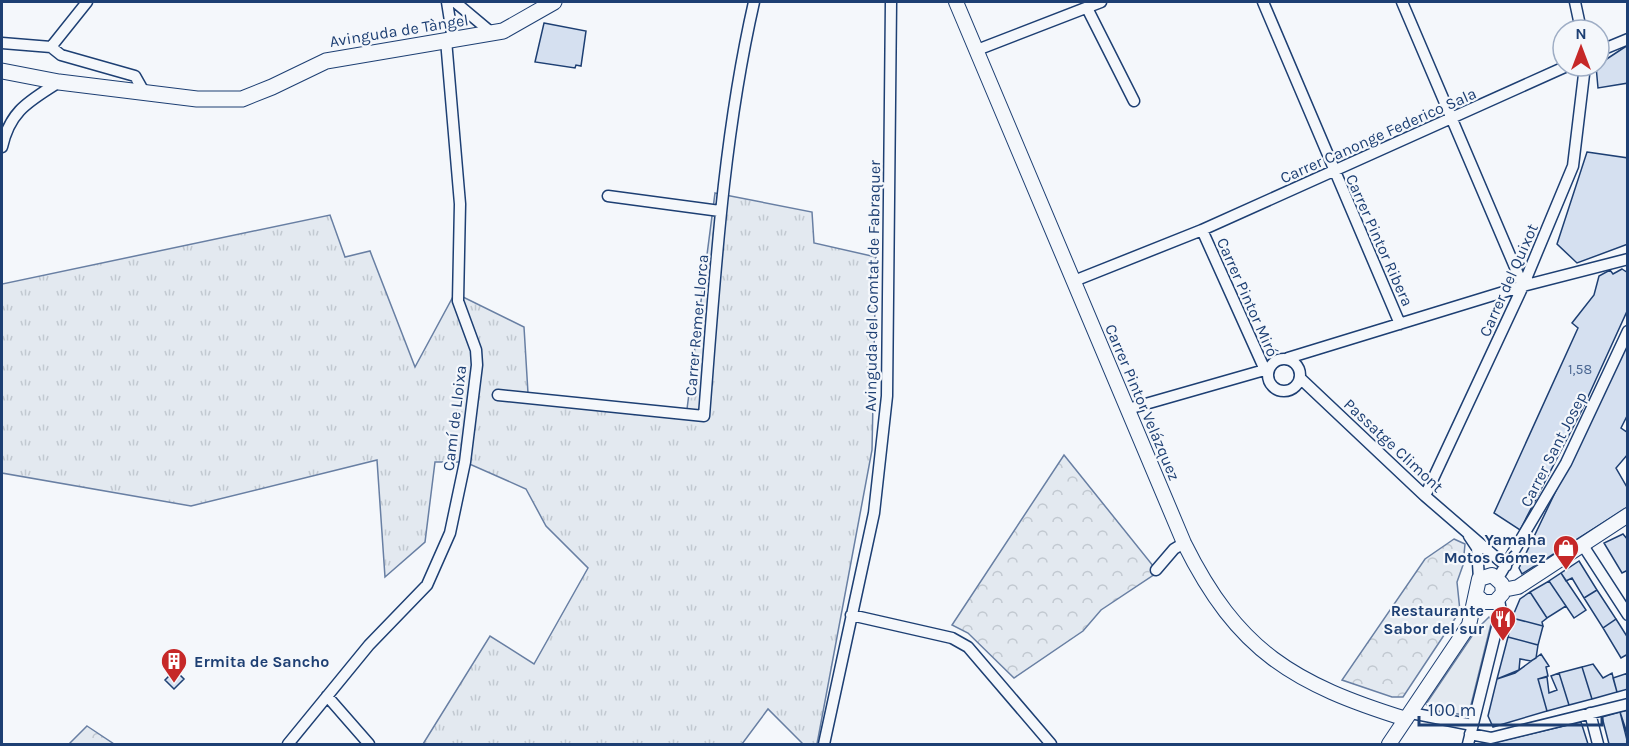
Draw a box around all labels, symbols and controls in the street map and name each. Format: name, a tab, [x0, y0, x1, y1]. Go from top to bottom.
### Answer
street label: Avinguda de Tàngel	[328, 10, 470, 51]
north arrow	[1551, 18, 1611, 78]
text: N	[1575, 24, 1587, 43]
street label: Carrer Canonge Federico Sala	[1277, 84, 1479, 187]
street label: Avinguda del Comtat de Fabraquer	[861, 160, 884, 412]
street label: Carrer Pintor Ribera	[1342, 171, 1417, 309]
street label: Carrer del Quixot	[1475, 221, 1542, 340]
street label: Carrer Pintor Miró	[1213, 235, 1282, 360]
street label: Carrer Remer Llorca	[681, 253, 712, 397]
street label: Carrer Pintor Velázquez	[1101, 321, 1184, 483]
house number: 1,58	[1568, 361, 1592, 378]
street label: Camí de Lloixa	[439, 364, 470, 472]
street label: Carrer Sant Josep	[1516, 388, 1591, 510]
street label: Passatge Climont	[1340, 394, 1447, 496]
place label: Yamaha Motos Gómez	[1444, 530, 1546, 567]
shop icon: Yamaha Motos Gómez	[1551, 533, 1581, 571]
place label: Restaurante Sabor del sur	[1383, 601, 1485, 638]
restaurant icon: Restaurante Sabor del sur	[1488, 604, 1518, 642]
building icon: Ermita de Sancho	[159, 646, 189, 684]
place label: Ermita de Sancho	[194, 652, 329, 671]
scale bar	[1419, 689, 1602, 727]
text: 100 m	[1428, 699, 1476, 721]

